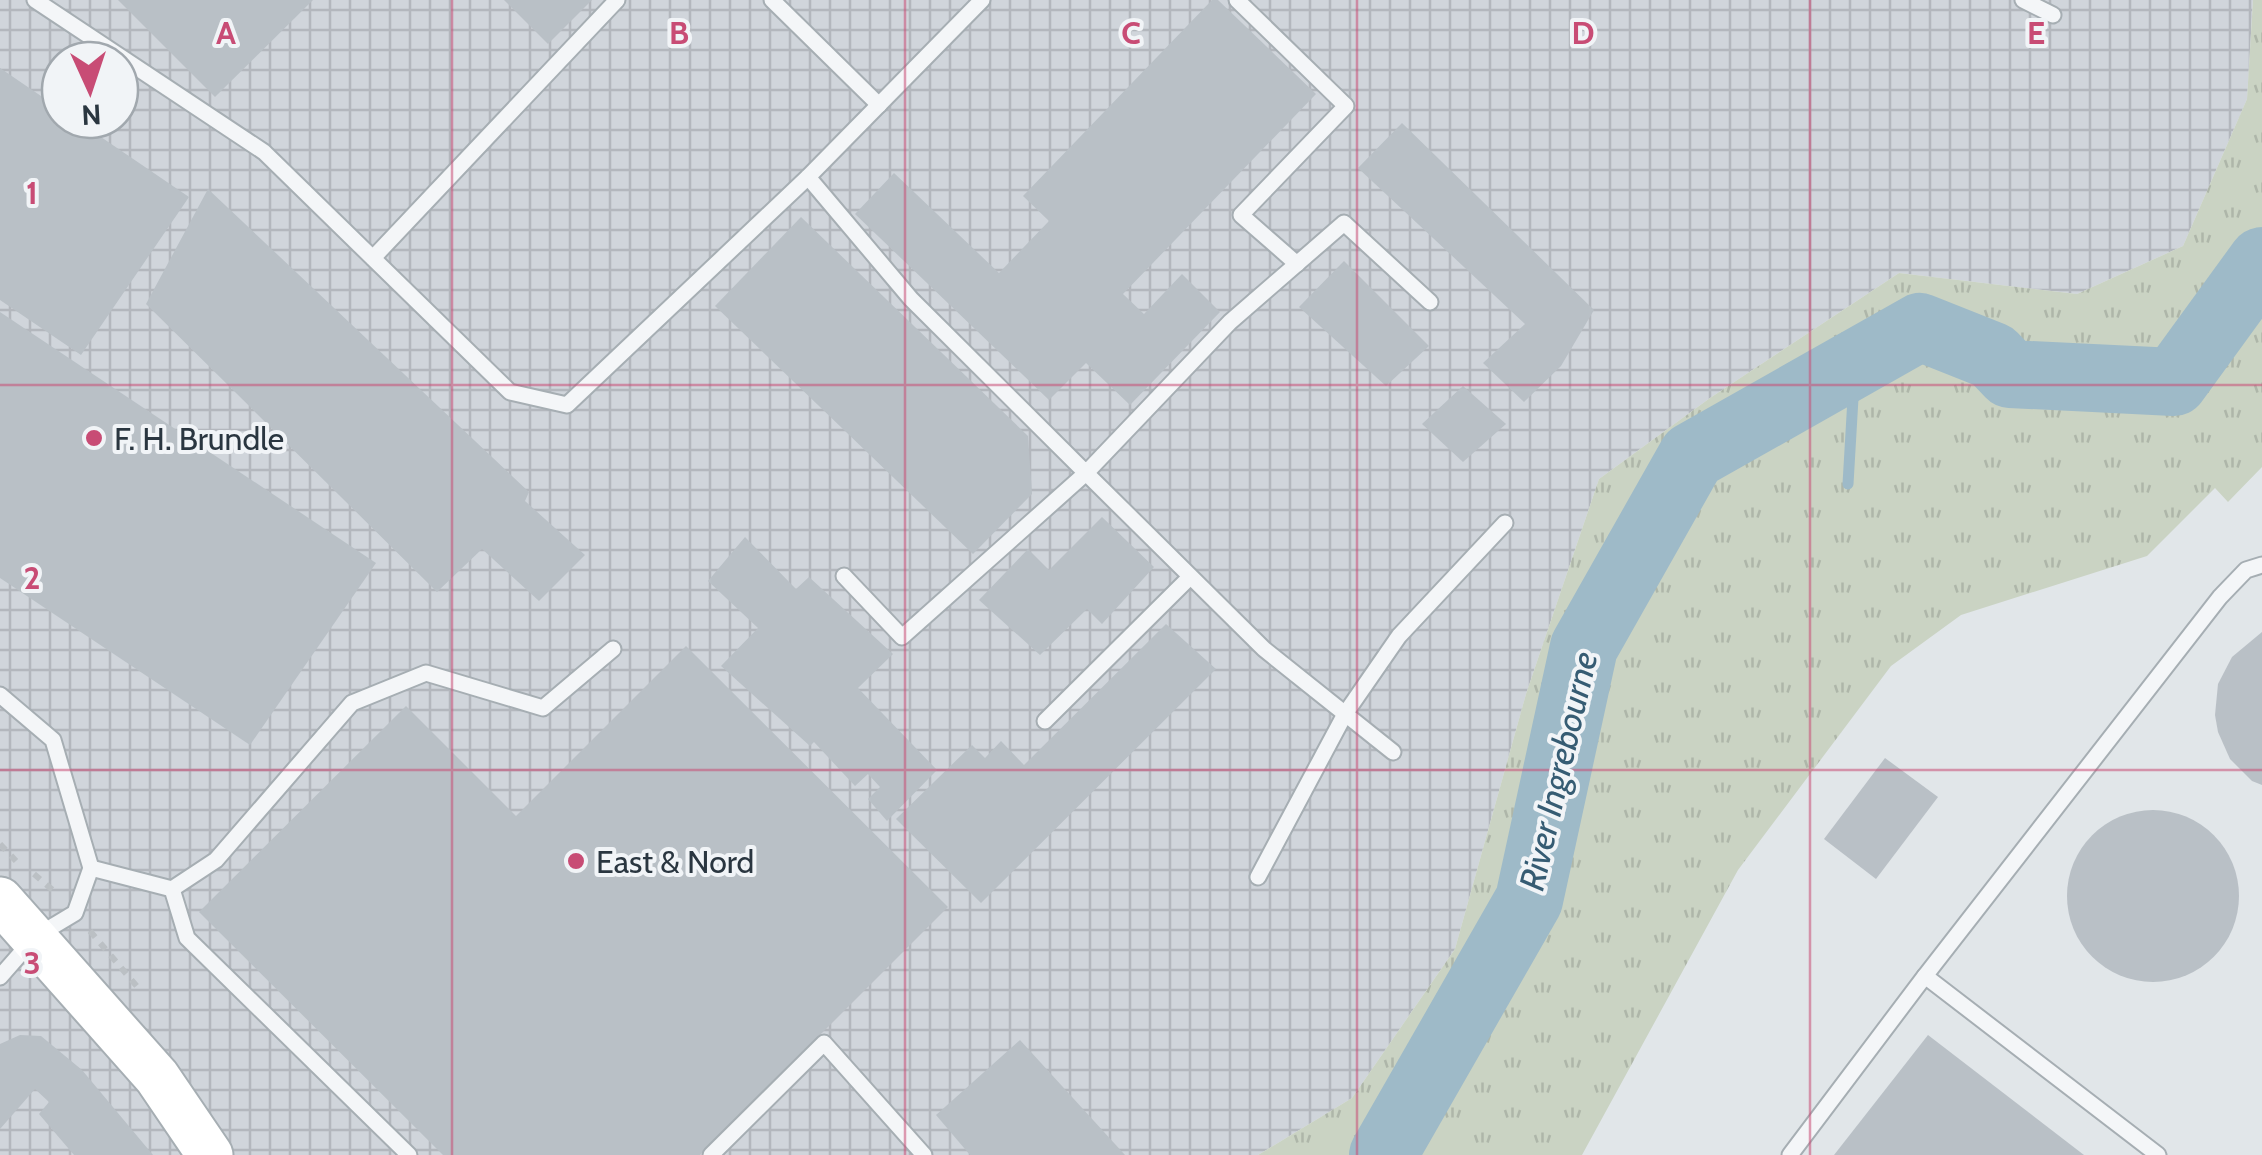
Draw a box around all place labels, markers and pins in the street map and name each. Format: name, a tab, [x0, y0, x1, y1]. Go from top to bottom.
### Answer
place label: F. H. Brundle	[114, 419, 284, 458]
marker: F. H. Brundle	[83, 427, 105, 449]
place label: East & Nord	[596, 842, 754, 881]
marker: East & Nord	[565, 850, 587, 872]

